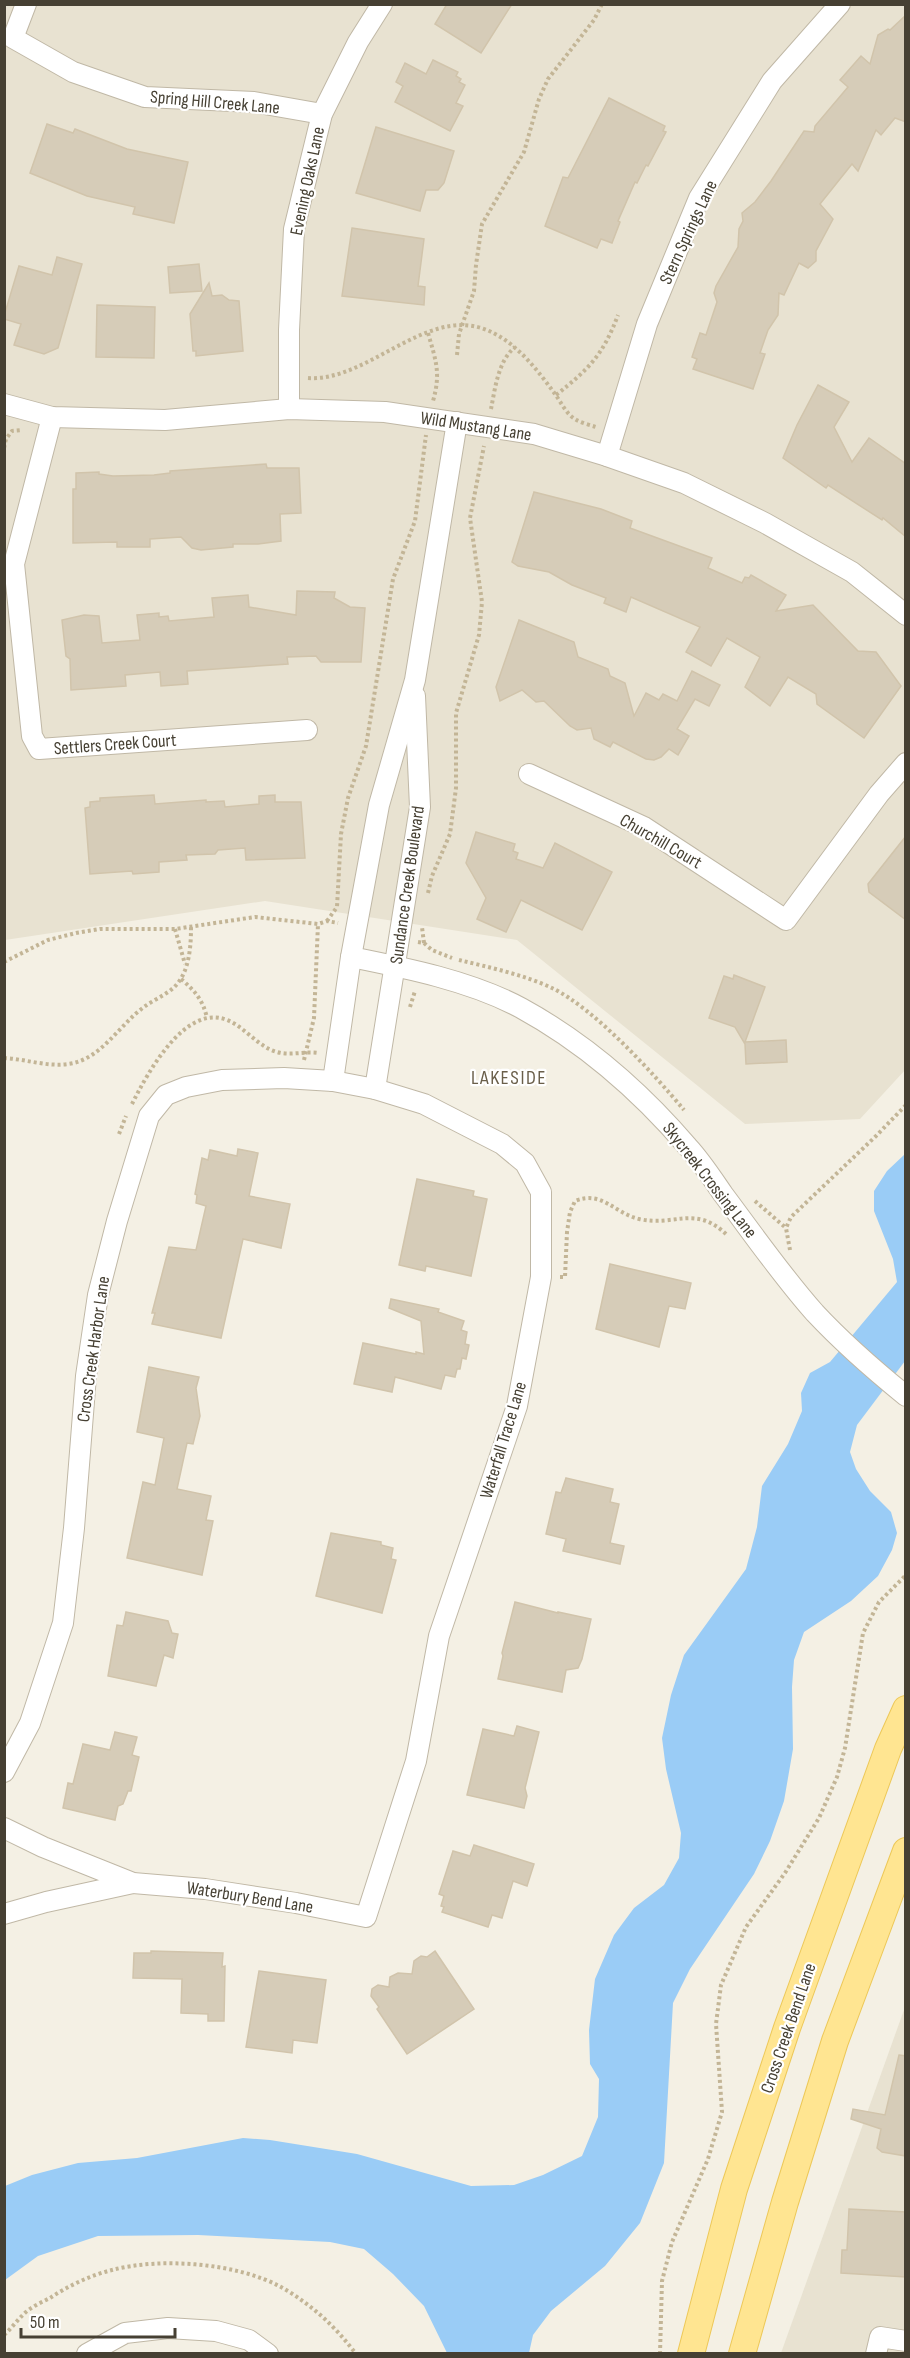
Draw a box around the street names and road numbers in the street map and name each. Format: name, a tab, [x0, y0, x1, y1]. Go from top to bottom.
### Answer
street label: Spring Hill Creek Lane	[149, 86, 280, 119]
street label: Evening Oaks Lane	[286, 125, 329, 237]
street label: Stern Springs Lane	[655, 177, 722, 288]
street label: Wild Mustang Lane	[419, 407, 533, 446]
street label: Settlers Creek Court	[53, 730, 178, 759]
street label: Sundance Creek Boulevard	[386, 805, 429, 966]
street label: Churchill Court	[616, 810, 706, 874]
street label: Skycreek Crossing Lane	[658, 1118, 761, 1242]
street label: Cross Creek Harbor Lane	[73, 1275, 114, 1423]
street label: Waterfall Trace Lane	[476, 1379, 531, 1501]
street label: Waterbury Bend Lane	[185, 1877, 315, 1918]
street label: Cross Creek Bend Lane	[756, 1960, 821, 2096]

